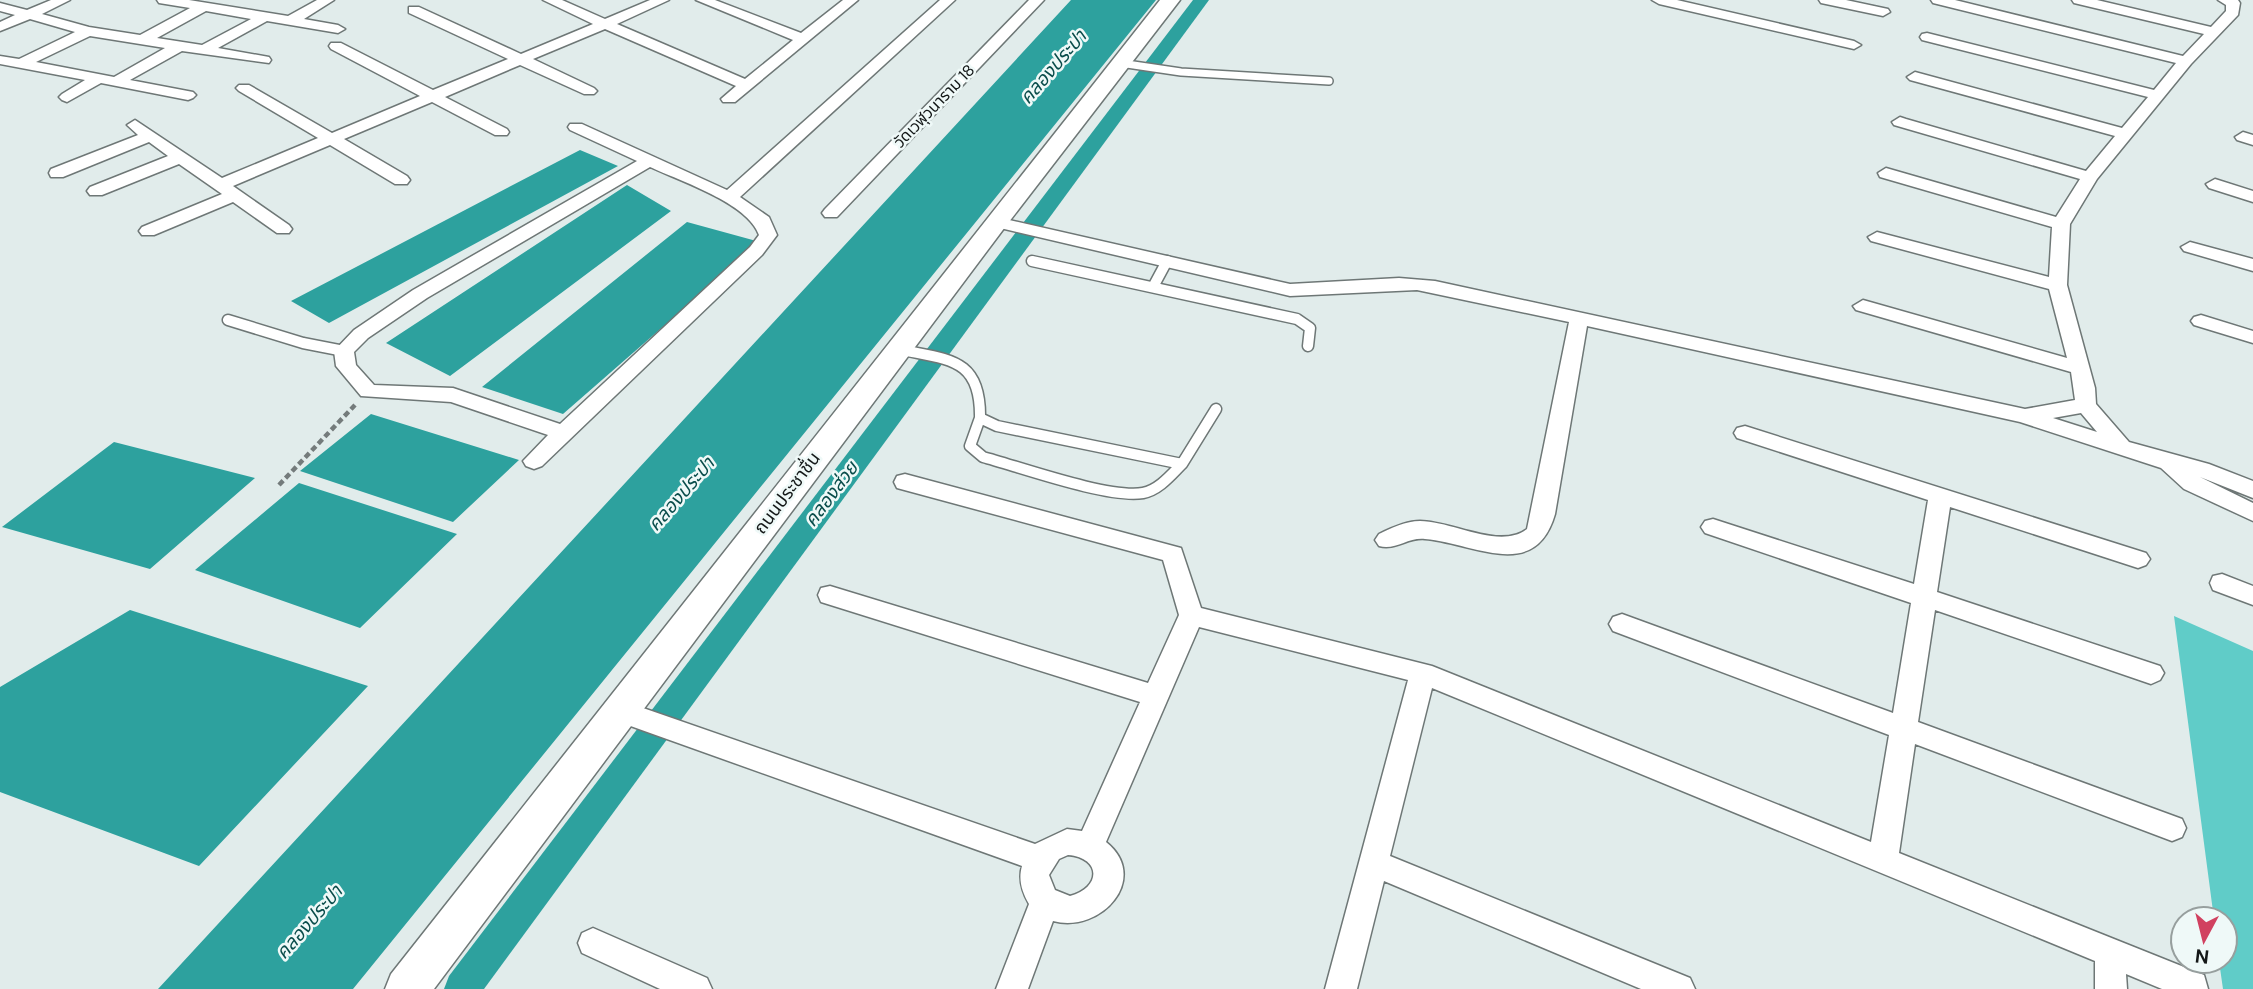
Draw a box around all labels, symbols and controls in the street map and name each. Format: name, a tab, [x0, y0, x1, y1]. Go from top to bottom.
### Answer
water label: คลองประปา	[1014, 24, 1093, 109]
street label: วัดเวฬุวนาราม 18	[889, 60, 979, 152]
street label: ถนนประชาชื่น	[748, 447, 826, 539]
water label: คลองประปา	[642, 451, 721, 536]
water label: คลองส่วย	[798, 455, 865, 532]
water label: คลองประปา	[270, 879, 349, 964]
north arrow	[2169, 905, 2239, 975]
text: N	[2194, 943, 2210, 970]

